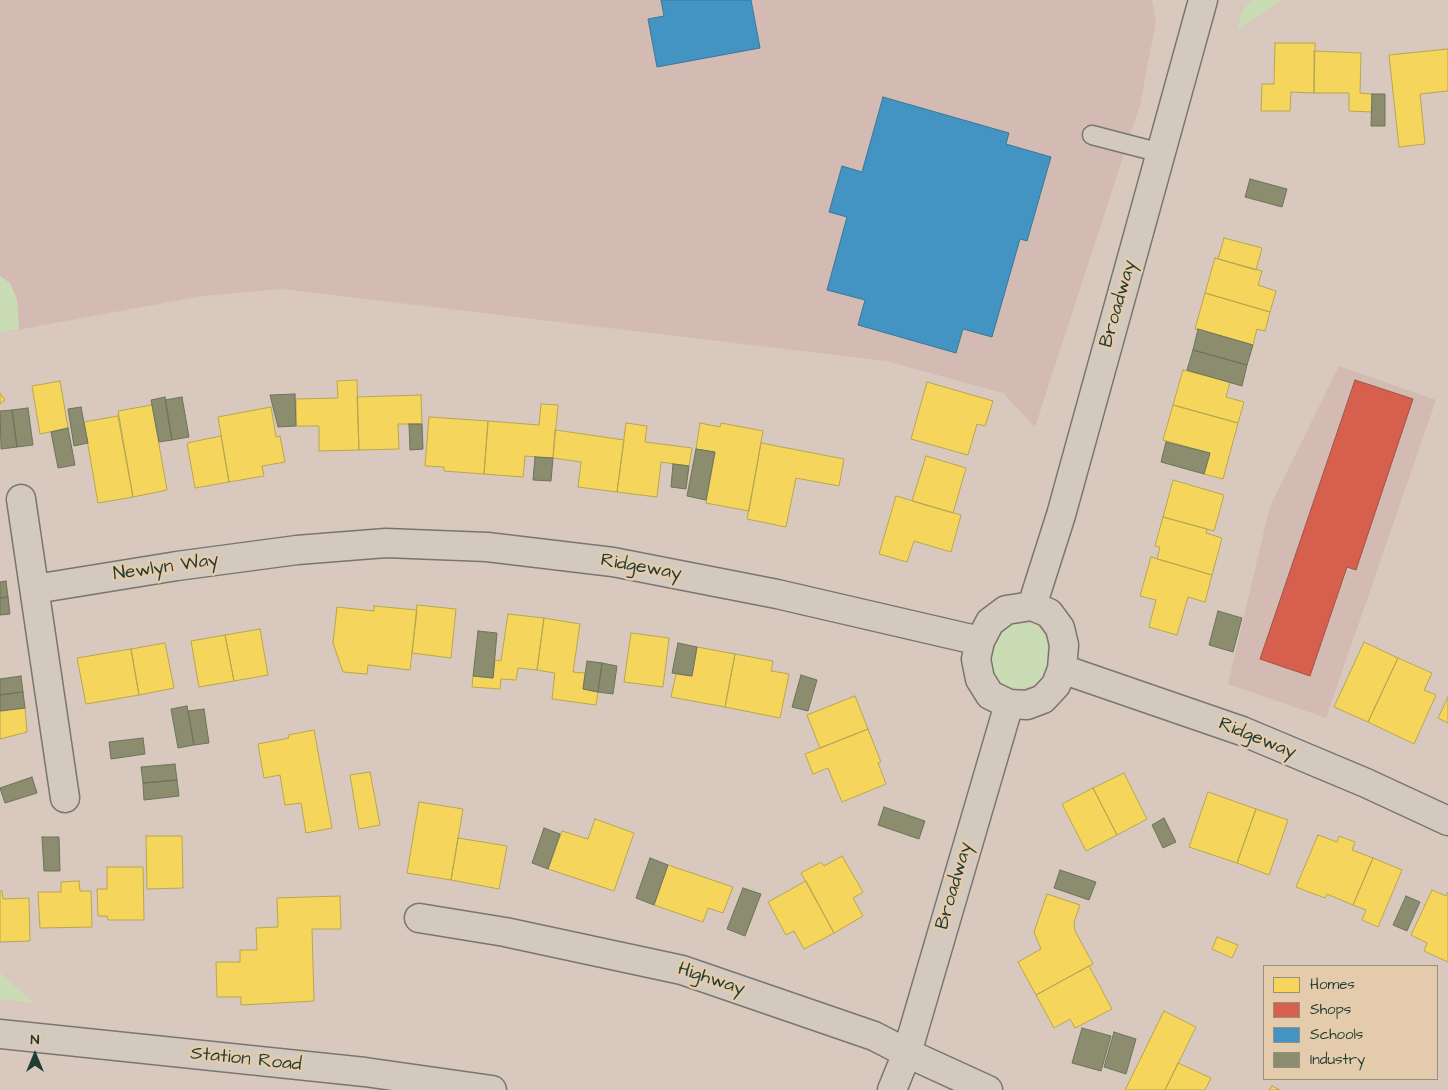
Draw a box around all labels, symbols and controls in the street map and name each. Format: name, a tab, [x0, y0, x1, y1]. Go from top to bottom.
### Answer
street label: Broadway	[1096, 258, 1142, 350]
street label: Newlyn Way	[112, 549, 220, 587]
street label: Ridgeway	[599, 550, 683, 586]
street label: Ridgeway	[1215, 713, 1299, 765]
street label: Broadway	[932, 840, 978, 932]
street label: Highway	[675, 958, 747, 1002]
legend	[1263, 965, 1438, 1080]
text: Homes	[1310, 974, 1355, 995]
text: Shops	[1310, 999, 1351, 1020]
text: Schools	[1310, 1024, 1363, 1045]
north arrow	[10, 1030, 60, 1080]
text: N	[31, 1030, 39, 1050]
street label: Station Road	[189, 1043, 303, 1077]
text: Industry	[1310, 1049, 1365, 1070]

